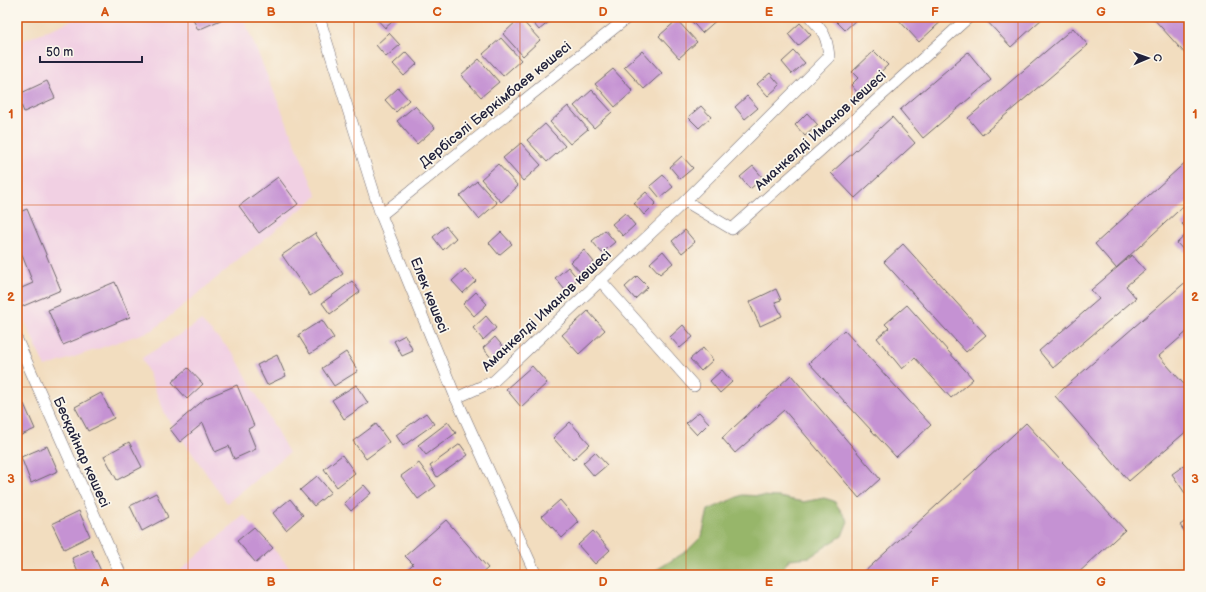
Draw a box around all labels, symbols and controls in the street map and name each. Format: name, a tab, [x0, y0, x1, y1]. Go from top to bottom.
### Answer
text: A	[100, 4, 109, 20]
text: B	[266, 4, 276, 20]
text: C	[432, 4, 442, 20]
text: D	[598, 4, 608, 20]
text: E	[765, 4, 774, 20]
text: F	[931, 4, 939, 20]
text: G	[1096, 4, 1106, 20]
scale bar	[40, 38, 142, 64]
street label: Дербісәлі Беркімбаев көшесі	[416, 38, 575, 171]
north arrow	[1128, 38, 1168, 78]
text: 50 m	[46, 45, 73, 60]
text: С	[1151, 54, 1164, 62]
street label: Аманкелді Иманов көшесі	[750, 67, 890, 195]
text: 1	[8, 106, 14, 122]
text: 1	[1192, 106, 1198, 122]
street label: Аманкелді Иманов көшесі	[477, 246, 615, 376]
street label: Елек көшесі	[407, 255, 452, 335]
text: 2	[7, 289, 15, 305]
text: 2	[1191, 289, 1199, 305]
street label: Бесқайнар көшесі	[50, 394, 114, 510]
text: 3	[7, 471, 15, 487]
text: 3	[1191, 471, 1199, 487]
text: A	[100, 574, 109, 590]
text: B	[266, 574, 276, 590]
text: C	[432, 574, 442, 590]
text: D	[598, 574, 608, 590]
text: E	[765, 574, 774, 590]
text: F	[931, 574, 939, 590]
text: G	[1096, 574, 1106, 590]

